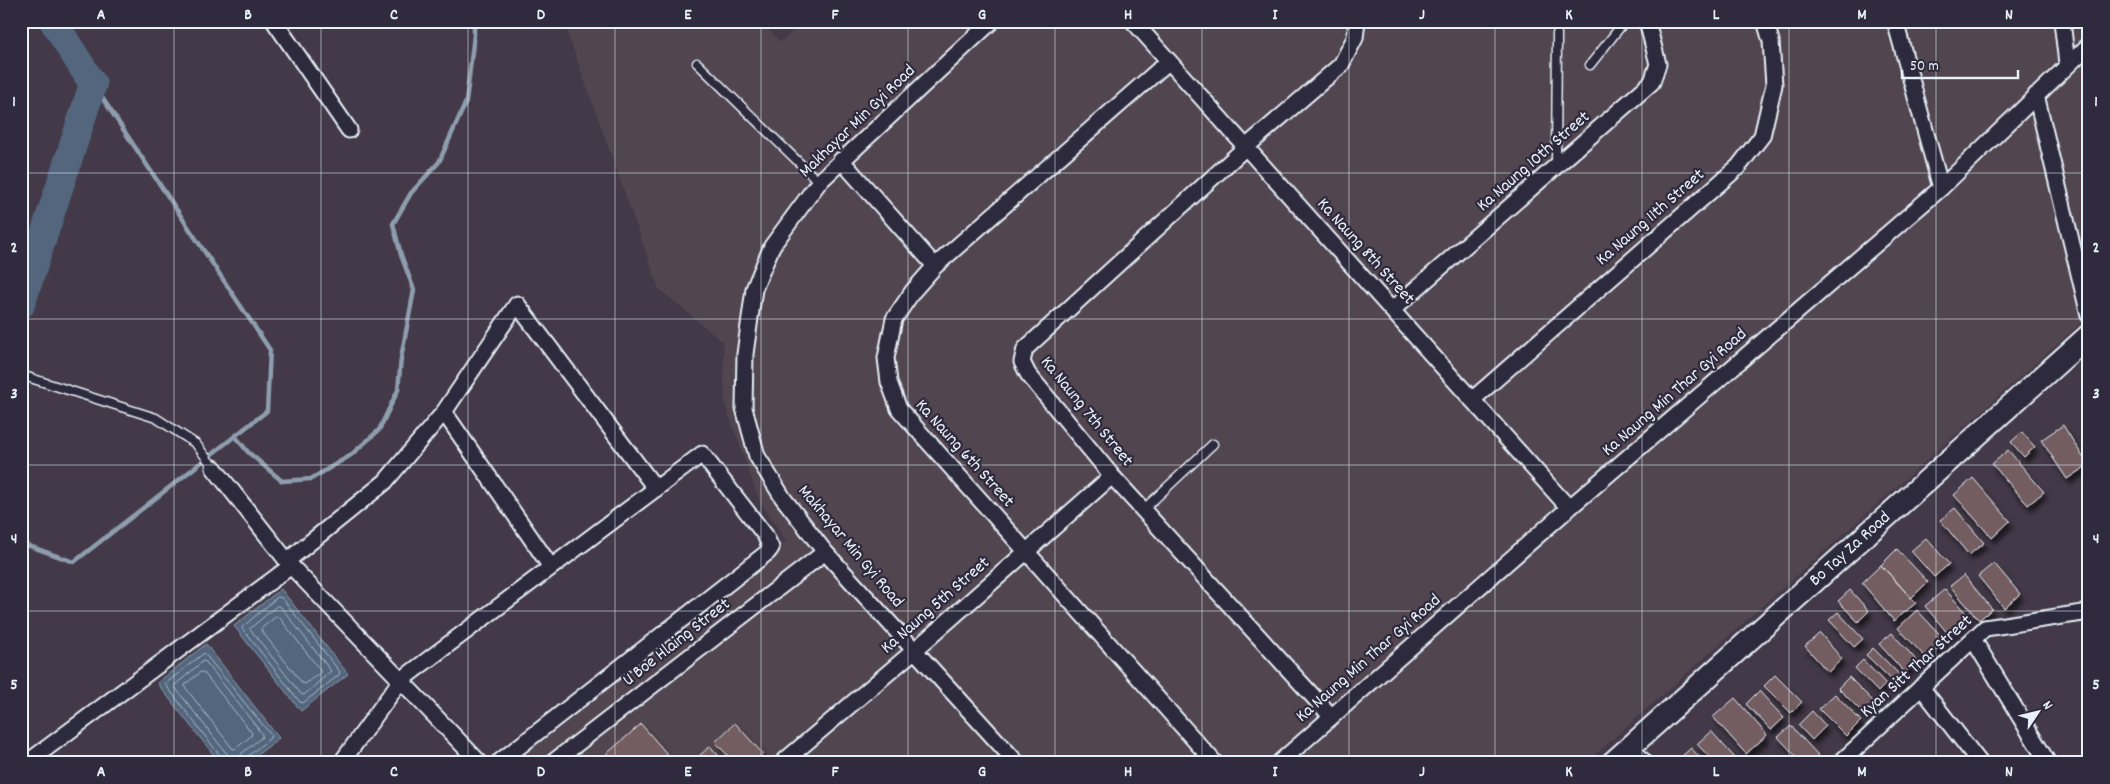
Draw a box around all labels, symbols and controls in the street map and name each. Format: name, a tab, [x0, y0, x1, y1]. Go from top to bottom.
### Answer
text: A	[97, 4, 106, 27]
text: B	[244, 4, 252, 27]
text: C	[390, 4, 398, 27]
text: D	[537, 4, 546, 27]
text: E	[684, 4, 692, 27]
text: F	[831, 4, 839, 27]
text: G	[978, 4, 986, 27]
text: H	[1124, 4, 1132, 27]
text: I	[1273, 4, 1279, 27]
text: J	[1419, 4, 1425, 27]
text: K	[1565, 4, 1573, 27]
text: L	[1713, 4, 1720, 27]
text: M	[1857, 4, 1867, 27]
text: N	[2005, 4, 2013, 27]
scale bar	[1902, 48, 2019, 80]
text: 50 m	[1910, 56, 1939, 78]
street label: Makhayar Min Gyi Road	[794, 60, 922, 184]
text: 1	[12, 91, 16, 114]
text: 1	[2094, 91, 2098, 114]
street label: Ka Naung 10th Street	[1472, 105, 1596, 218]
street label: Ka Naung 11th Street	[1591, 163, 1711, 272]
street label: Ka Naung 8th Street	[1310, 193, 1420, 311]
text: 2	[11, 237, 18, 260]
text: 2	[2093, 237, 2100, 260]
street label: Ka Naung Min Thar Gyi Road	[1597, 323, 1753, 463]
street label: Ka Naung 7th Street	[1034, 351, 1139, 473]
text: 3	[10, 383, 18, 406]
text: 3	[2092, 383, 2100, 406]
street label: Ka Naung 6th Street	[909, 394, 1020, 514]
street label: Makhayar Min Gyi Road	[791, 480, 909, 614]
street label: Bo Tay Za Road	[1804, 506, 1896, 593]
text: 4	[11, 528, 17, 551]
text: 4	[2093, 528, 2099, 551]
street label: Ka Naung 5th Street	[876, 551, 996, 661]
street label: Ka Naung Min Thar Gyi Road	[1291, 589, 1447, 729]
street label: U Boe Hlaing Street	[618, 593, 736, 693]
street label: Kyan Sitt Thar Street	[1855, 609, 1979, 724]
text: 5	[10, 674, 18, 697]
text: 5	[2092, 674, 2100, 697]
north arrow	[2012, 686, 2062, 736]
text: N	[2037, 697, 2057, 714]
text: A	[97, 761, 106, 784]
text: B	[244, 761, 252, 784]
text: C	[390, 761, 398, 784]
text: D	[537, 761, 546, 784]
text: E	[684, 761, 692, 784]
text: F	[831, 761, 839, 784]
text: G	[978, 761, 986, 784]
text: H	[1124, 761, 1132, 784]
text: I	[1273, 761, 1279, 784]
text: J	[1419, 761, 1425, 784]
text: K	[1565, 761, 1573, 784]
text: L	[1713, 761, 1720, 784]
text: M	[1857, 761, 1867, 784]
text: N	[2005, 761, 2013, 784]

